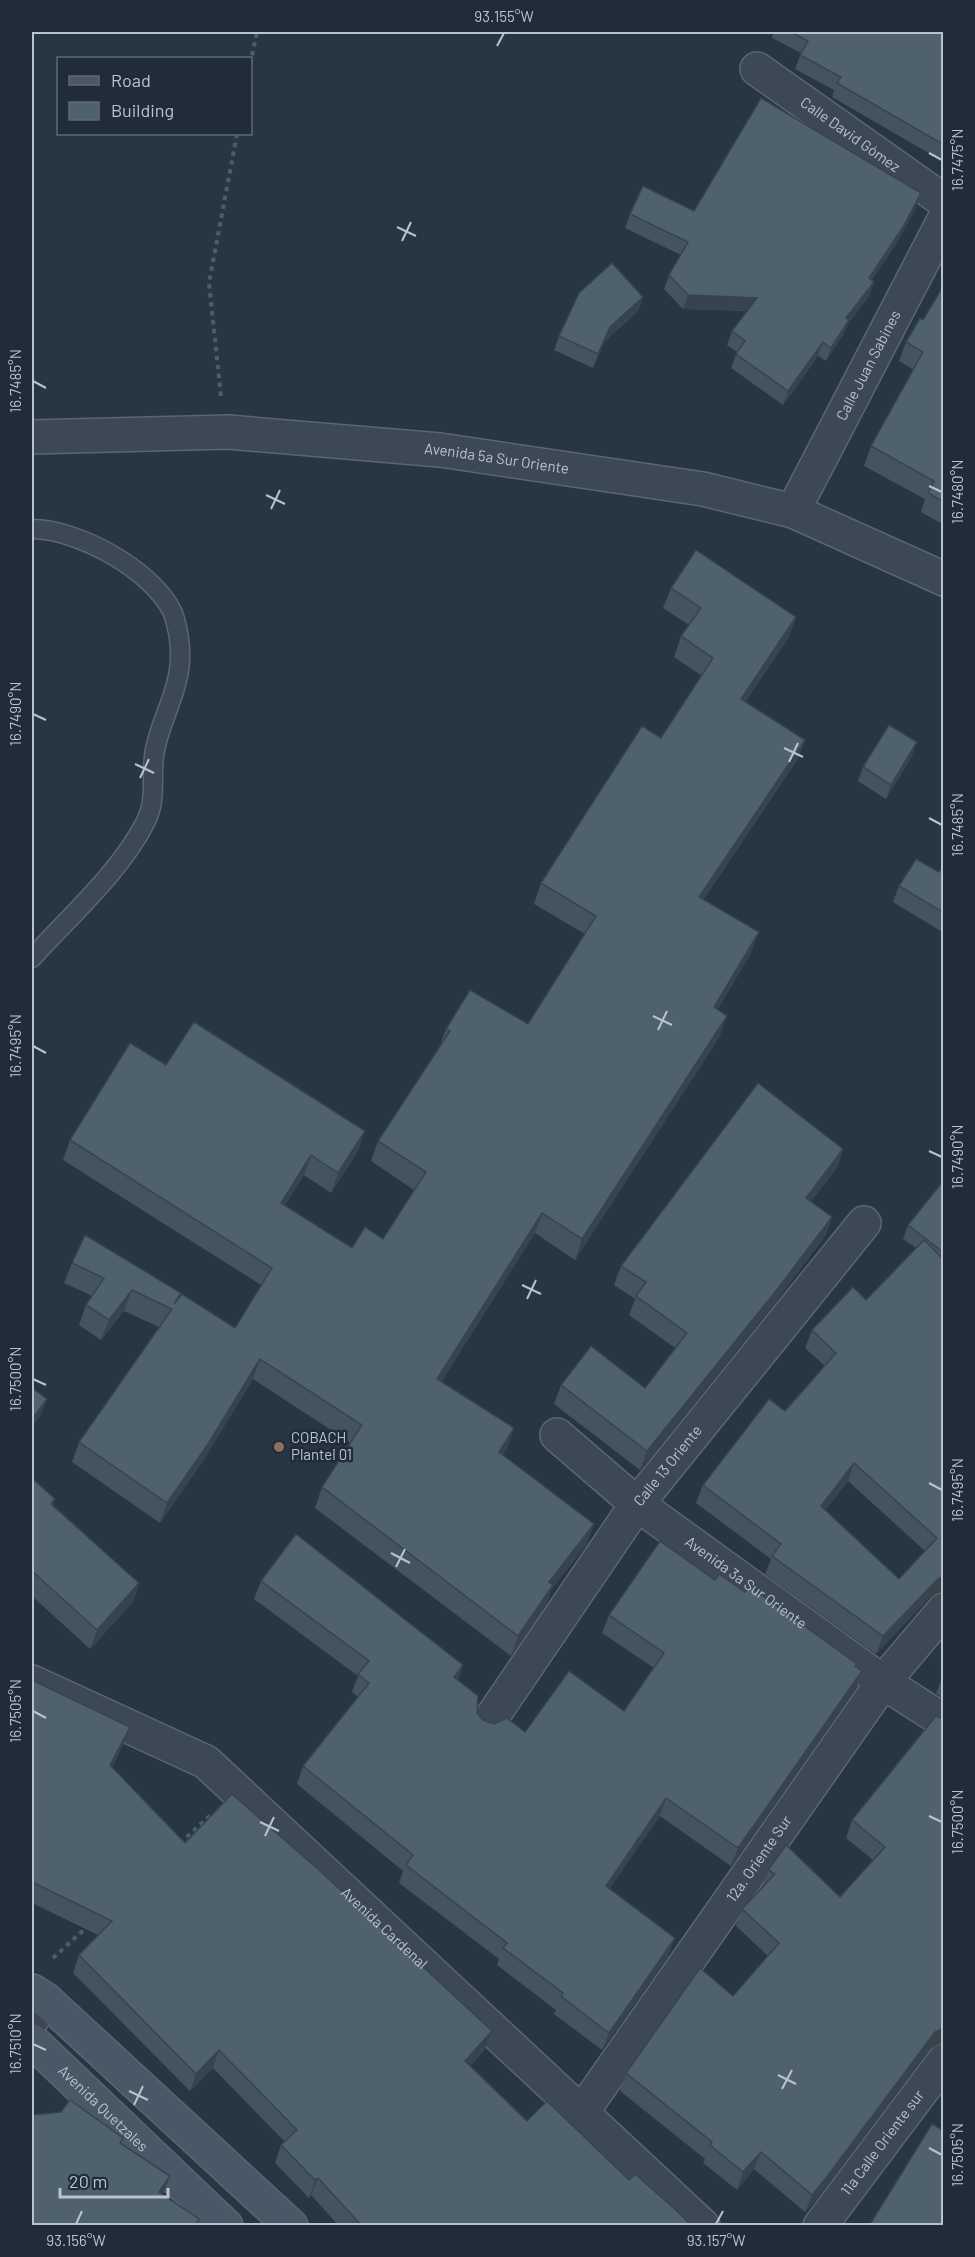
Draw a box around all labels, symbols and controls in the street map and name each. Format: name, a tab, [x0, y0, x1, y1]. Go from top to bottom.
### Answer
text: 93.155°W	[474, 7, 534, 25]
legend	[57, 57, 252, 135]
text: Road	[111, 69, 151, 91]
street label: Calle David Gómez	[797, 93, 904, 175]
text: Building	[111, 99, 174, 121]
text: 16.7475°N	[948, 129, 966, 191]
street label: Calle Juan Sabines	[832, 307, 904, 423]
text: 16.7485°N	[6, 349, 24, 413]
street label: Avenida 5a Sur Oriente	[424, 439, 570, 477]
text: 16.7480°N	[948, 460, 966, 524]
text: 16.7490°N	[6, 682, 24, 746]
text: 16.7485°N	[948, 793, 966, 857]
text: 16.7495°N	[6, 1014, 24, 1078]
text: 16.7490°N	[948, 1125, 966, 1189]
text: 16.7500°N	[6, 1347, 24, 1411]
street label: Calle 13 Oriente	[629, 1421, 705, 1509]
place label: COBACH Plantel 01	[291, 1428, 352, 1463]
marker: COBACH Plantel 01	[272, 1440, 286, 1454]
text: 16.7495°N	[948, 1458, 966, 1522]
street label: Avenida 3a Sur Oriente	[682, 1532, 811, 1632]
text: 16.7505°N	[6, 1679, 24, 1743]
text: 16.7500°N	[948, 1790, 966, 1854]
street label: 12a. Oriente Sur	[722, 1811, 795, 1905]
street label: Avenida Cardenal	[338, 1883, 432, 1972]
text: 16.7510°N	[6, 2013, 24, 2075]
street label: Avenida Quetzales	[55, 2061, 152, 2155]
street label: 11a Calle Oriente sur	[836, 2085, 928, 2199]
text: 16.7505°N	[948, 2123, 966, 2187]
scale bar	[60, 2161, 168, 2199]
text: 20 m	[69, 2170, 107, 2192]
text: 93.156°W	[46, 2231, 106, 2249]
text: 93.157°W	[687, 2231, 745, 2249]

